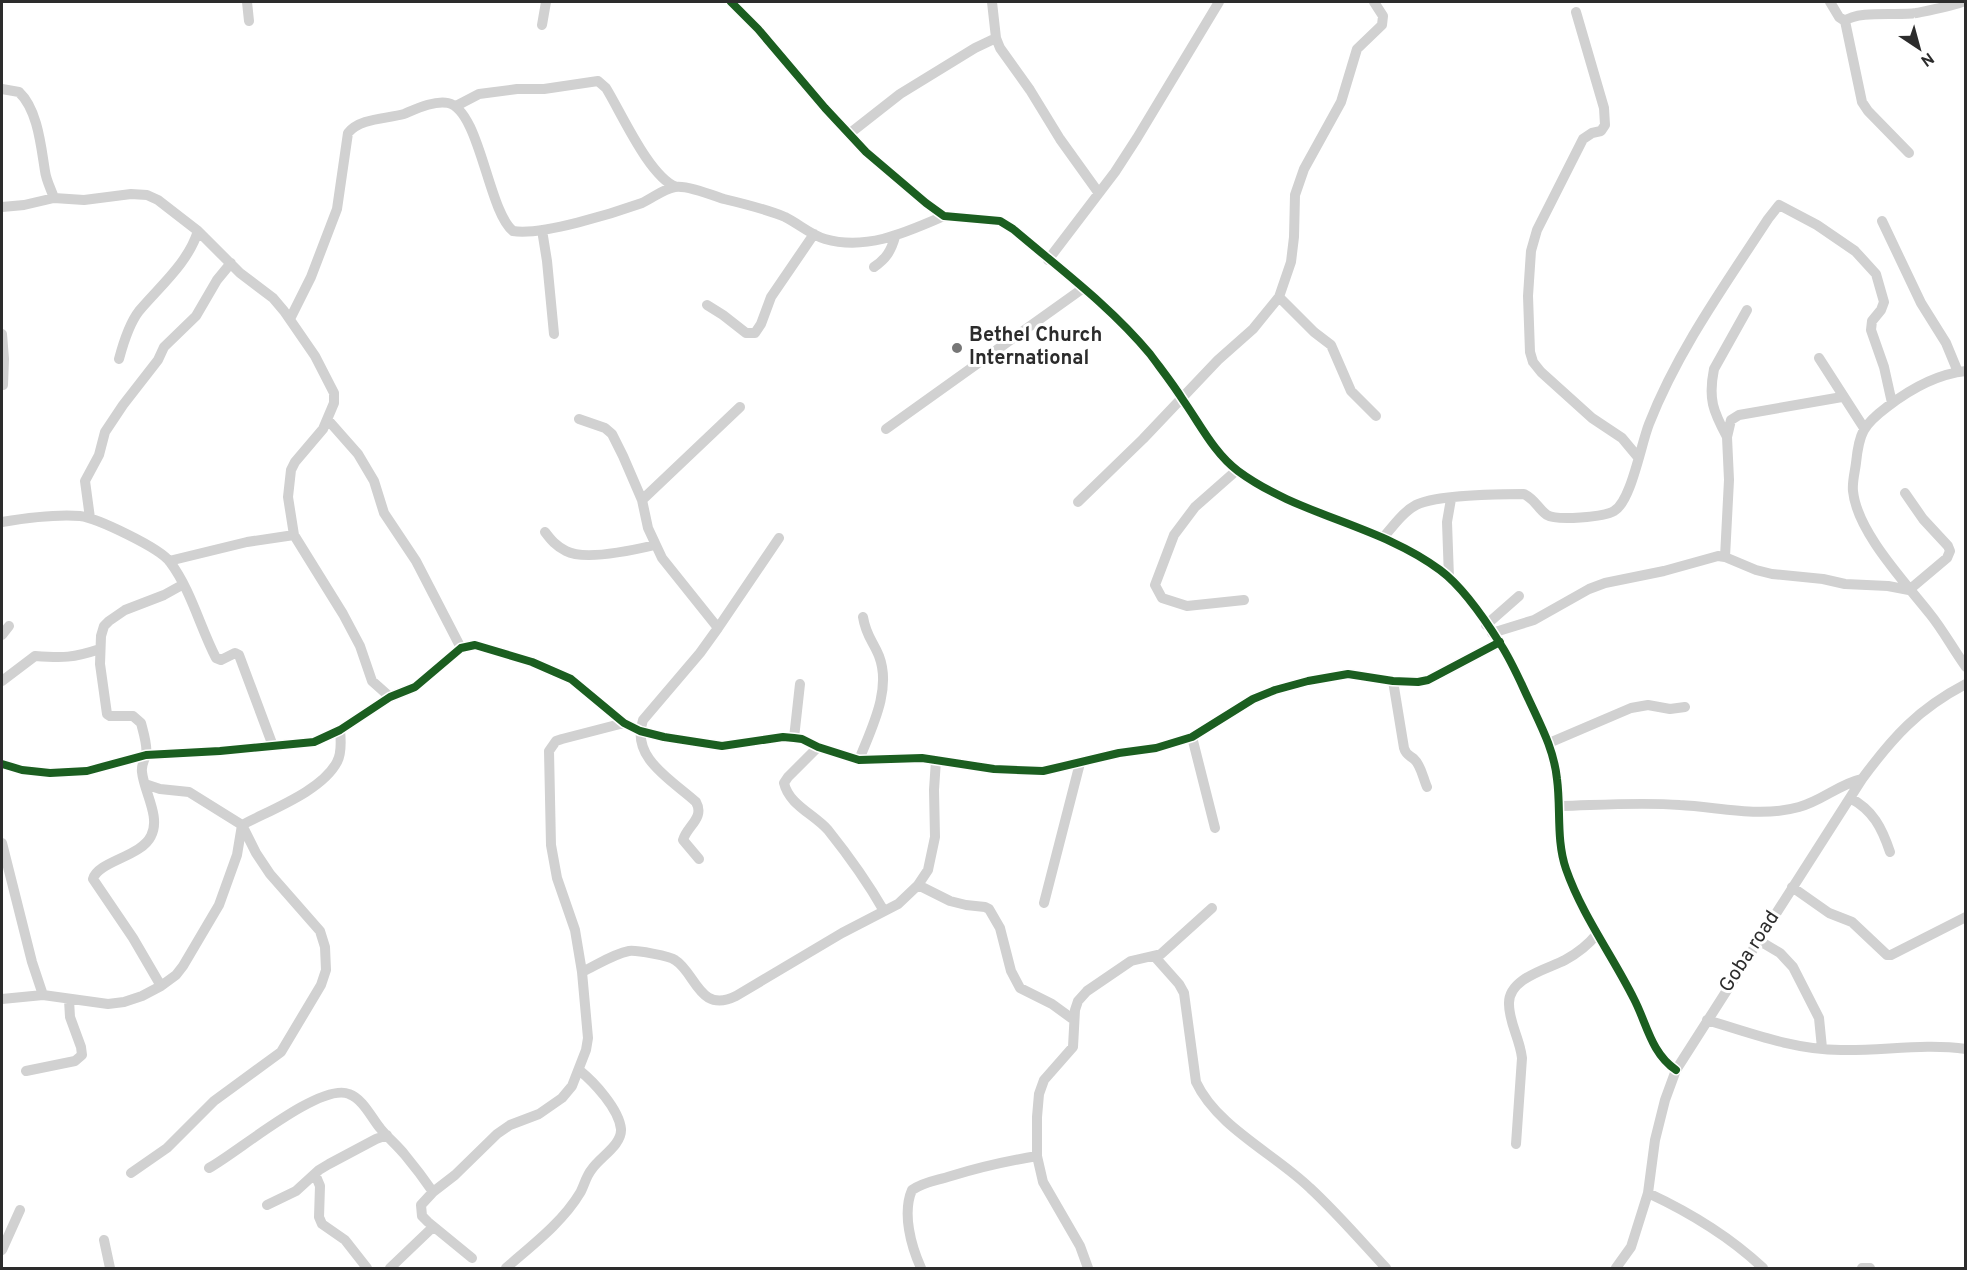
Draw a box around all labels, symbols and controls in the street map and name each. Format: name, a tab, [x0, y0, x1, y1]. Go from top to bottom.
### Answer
north arrow	[1889, 18, 1949, 78]
text: N	[1916, 47, 1937, 70]
place label: Bethel Church International	[969, 323, 1102, 372]
marker: Bethel Church International	[950, 341, 964, 355]
street label: Goba road	[1714, 906, 1786, 998]

